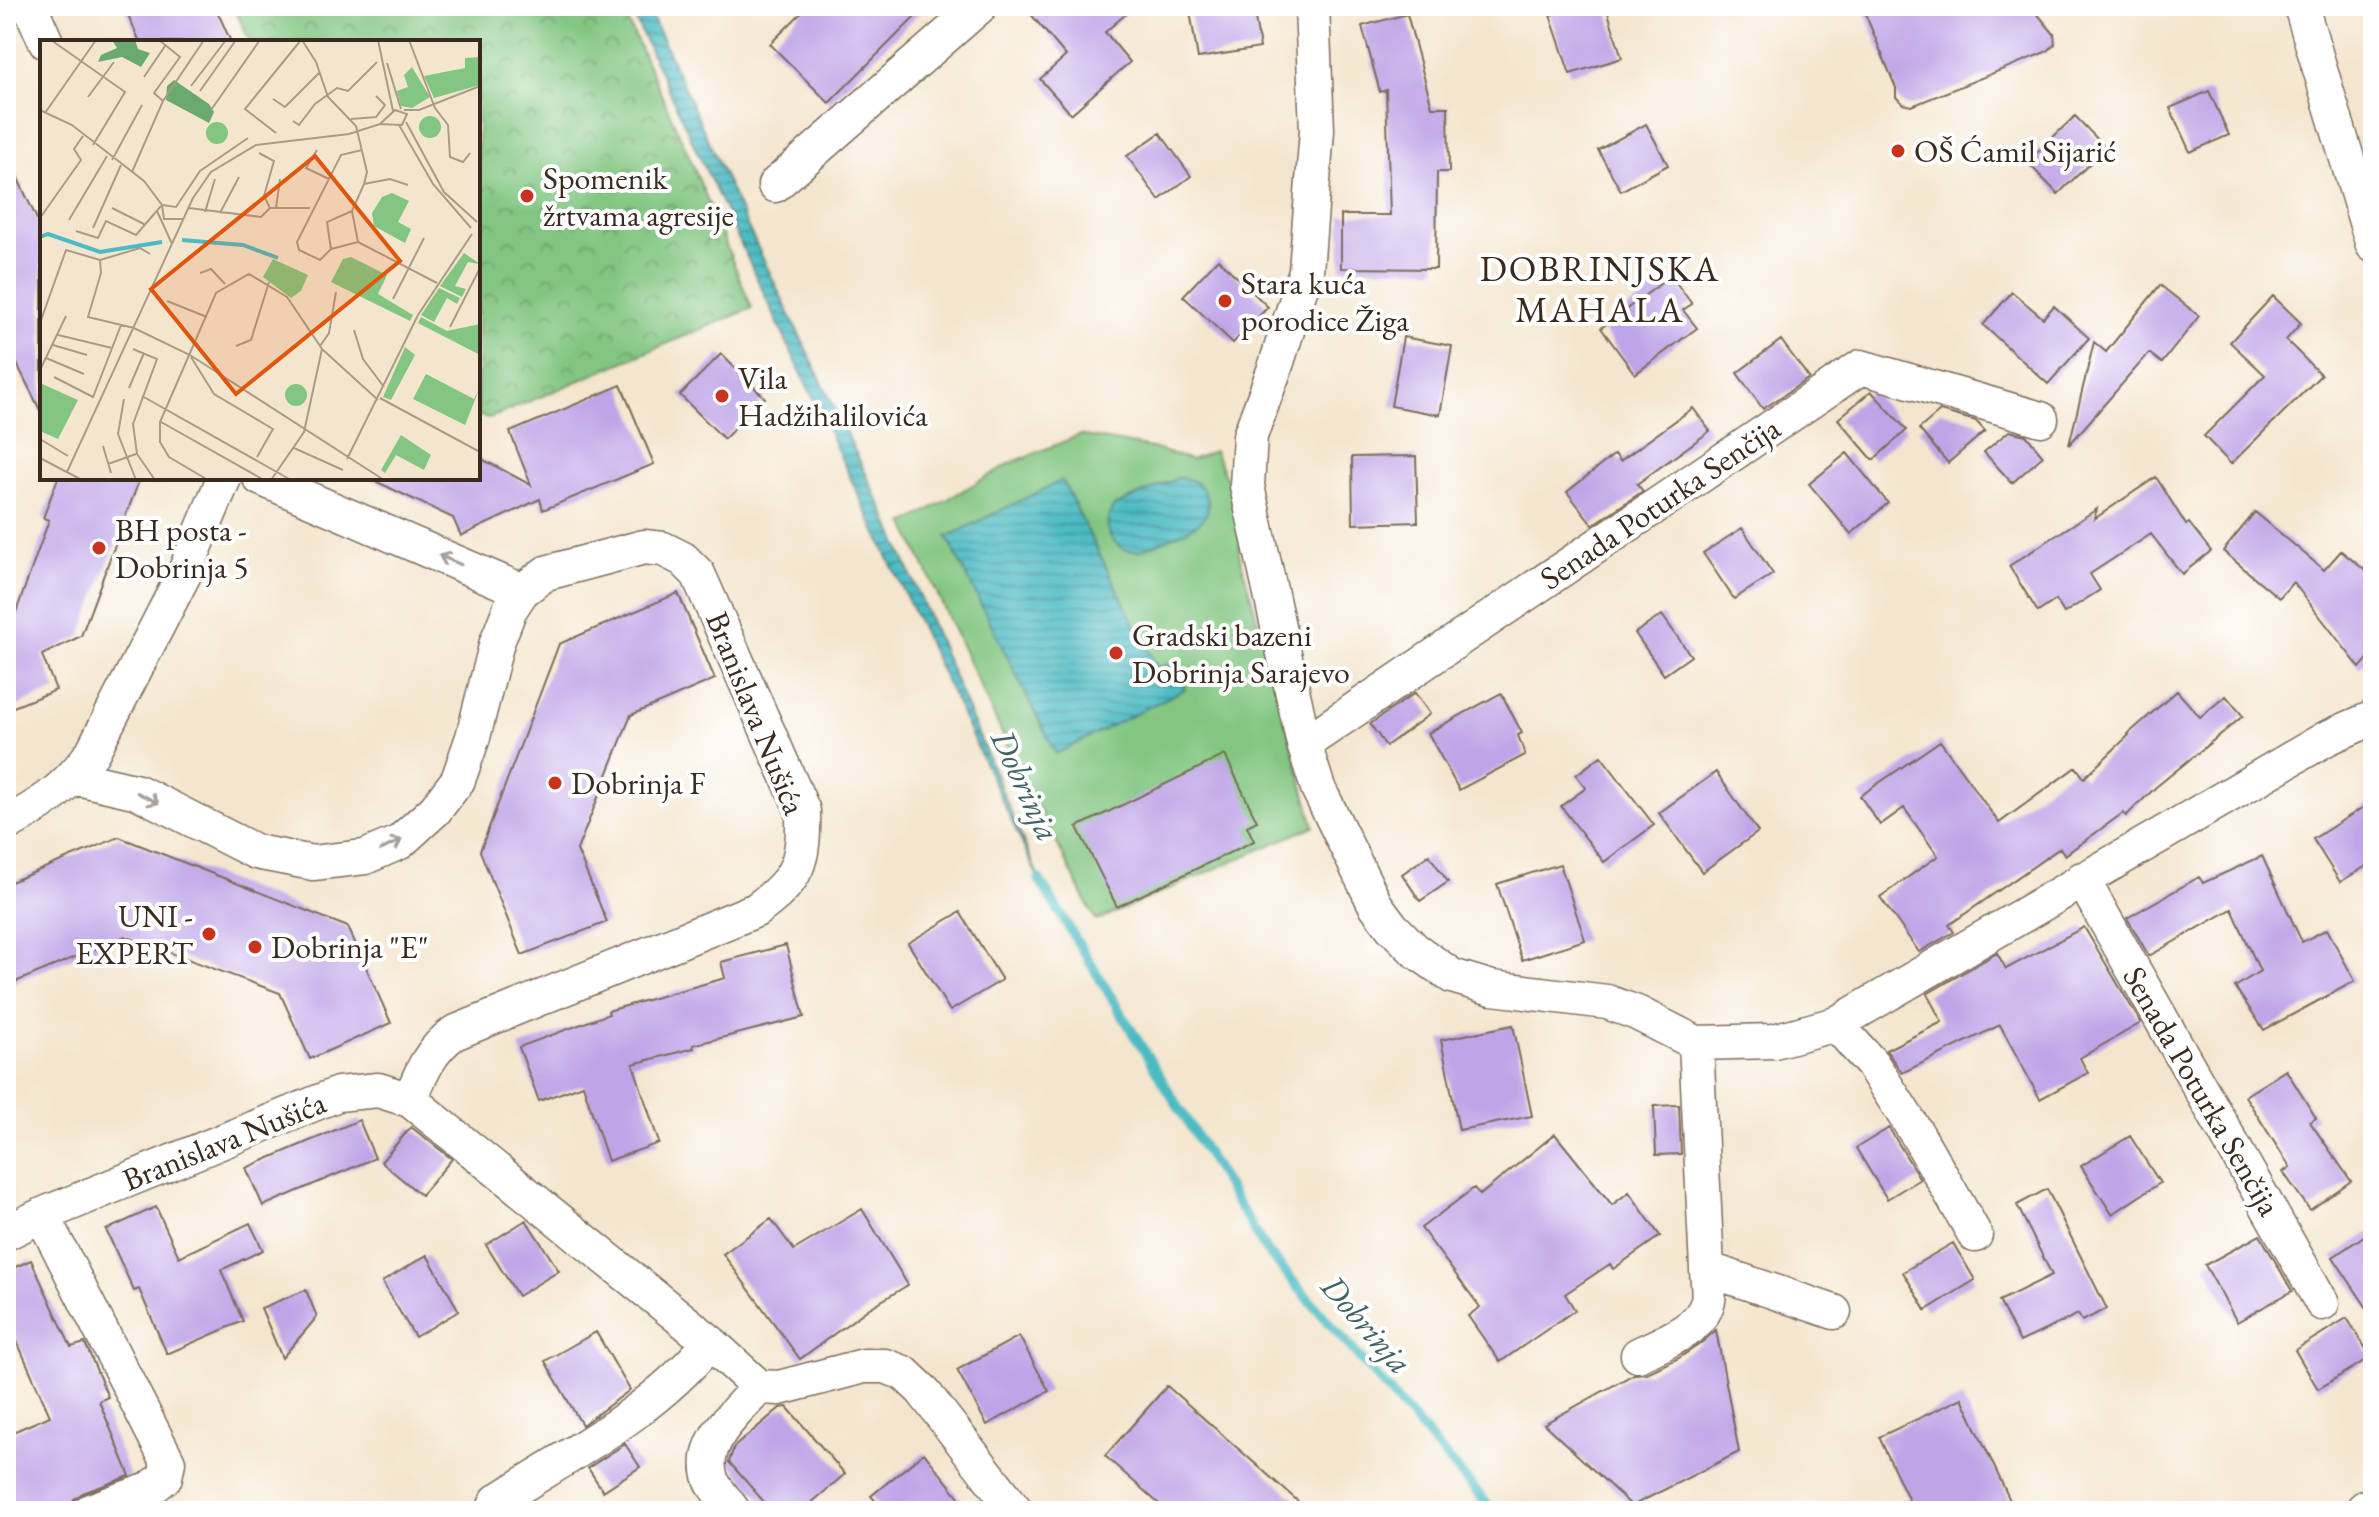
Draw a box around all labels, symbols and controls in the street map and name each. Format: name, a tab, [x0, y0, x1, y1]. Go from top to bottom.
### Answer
inset map	[40, 40, 480, 480]
place label: OŠ Ćamil Sijarić	[1914, 130, 2116, 172]
marker: OŠ Ćamil Sijarić	[1889, 142, 1907, 160]
place label: Spomenik žrtvama agresije	[543, 157, 734, 236]
marker: Spomenik žrtvama agresije	[518, 187, 536, 205]
district label: DOBRINJSKA MAHALA	[1480, 245, 1720, 333]
place label: Stara kuća porodice Žiga	[1241, 262, 1409, 341]
marker: Stara kuća porodice Žiga	[1216, 292, 1234, 310]
place label: Vila Hadžihalilovića	[738, 357, 928, 436]
marker: Vila Hadžihalilovića	[713, 387, 731, 405]
street label: Senada Poturka Senčija	[1532, 407, 1788, 599]
place label: BH posta - Dobrinja 5	[115, 509, 249, 588]
marker: BH posta - Dobrinja 5	[90, 539, 108, 557]
one-way arrow	[438, 552, 462, 567]
street label: Branislava Nušića	[696, 605, 816, 821]
place label: Gradski bazeni Dobrinja Sarajevo	[1132, 614, 1350, 693]
marker: Gradski bazeni Dobrinja Sarajevo	[1107, 644, 1125, 662]
water label: Dobrinja	[981, 721, 1071, 848]
place label: Dobrinja F	[571, 762, 706, 804]
marker: Dobrinja F	[546, 774, 564, 792]
one-way arrow	[136, 791, 160, 806]
one-way arrow	[379, 837, 403, 852]
place label: UNI - EXPERT	[76, 895, 194, 974]
marker: UNI - EXPERT	[200, 925, 218, 943]
place label: Dobrinja "E"	[271, 926, 428, 968]
marker: Dobrinja "E"	[246, 938, 264, 956]
street label: Senada Poturka Senčija	[2114, 959, 2291, 1223]
street label: Branislava Nušića	[116, 1081, 332, 1201]
water label: Dobrinja	[1311, 1264, 1422, 1383]

